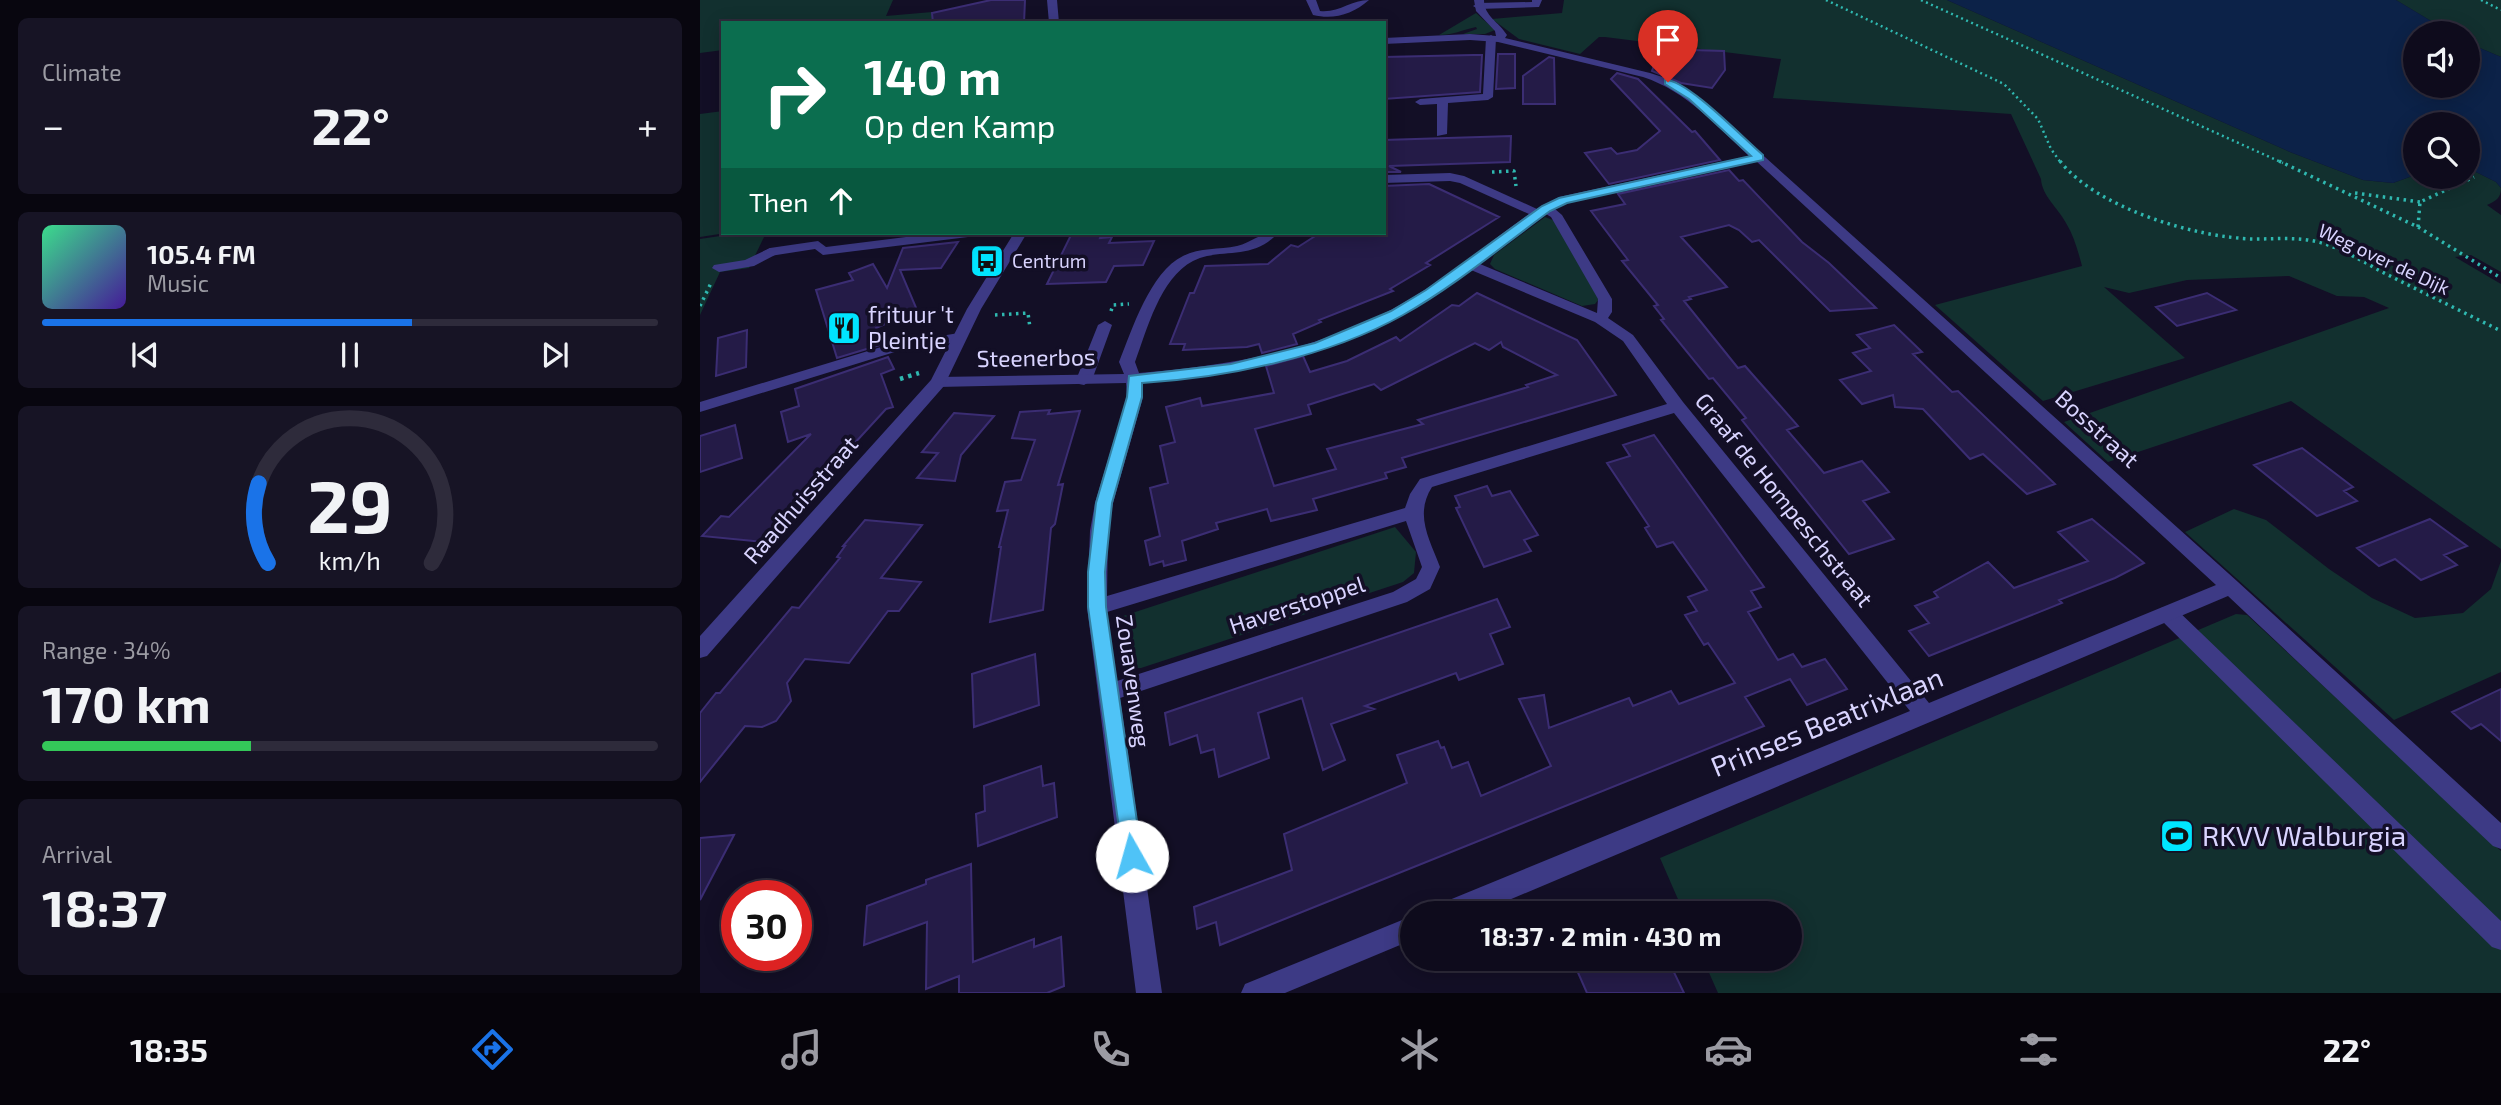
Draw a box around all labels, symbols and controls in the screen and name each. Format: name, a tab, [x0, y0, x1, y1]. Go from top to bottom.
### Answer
pin	[1638, 10, 1698, 82]
icon: arrive	[1649, 21, 1687, 59]
map controls	[2403, 21, 2480, 189]
button: sound	[2403, 21, 2480, 98]
text: 140 m	[864, 46, 1001, 105]
icon: right	[749, 49, 840, 140]
text: Climate	[42, 58, 122, 86]
text: 22°	[311, 93, 390, 155]
text: −	[42, 102, 64, 148]
text: +	[637, 102, 658, 148]
text: Op den Kamp	[864, 106, 1055, 144]
button: search	[2403, 112, 2480, 189]
icon: ahead	[822, 182, 860, 220]
text: Then	[749, 186, 808, 217]
street label: Weg over de Dijk	[2315, 218, 2454, 299]
text: 105.4 FM	[147, 238, 256, 269]
bus stop icon: Centrum	[968, 242, 1006, 280]
place label: Centrum	[1012, 249, 1086, 272]
text: Music	[147, 269, 209, 297]
place label: frituur 't Pleintje	[868, 300, 954, 354]
restaurant icon: frituur 't Pleintje	[825, 309, 863, 347]
icon: previous	[126, 336, 164, 374]
icon: pause	[331, 336, 369, 374]
icon: next	[536, 336, 574, 374]
street label: Steenerbos	[976, 342, 1096, 372]
street label: Bosstraat	[2050, 383, 2145, 473]
street label: Graaf de Hompeschstraat	[1690, 387, 1880, 612]
street label: Raadhuisstraat	[737, 430, 864, 569]
text: 29	[307, 460, 393, 548]
text: km/h	[319, 544, 381, 574]
street label: Haverstoppel	[1225, 569, 1368, 639]
street label: Zouavenweg	[1111, 613, 1157, 749]
text: Range · 34%	[42, 636, 170, 664]
street label: Prinses Beatrixlaan	[1706, 659, 1948, 783]
text: 170 km	[42, 671, 211, 733]
sports icon: RKVV Walburgia	[2158, 817, 2196, 855]
place label: RKVV Walburgia	[2202, 818, 2406, 852]
position arrow	[1095, 819, 1169, 893]
text: Arrival	[42, 840, 112, 868]
text: 18:37	[42, 875, 167, 937]
speed limit sign: 30	[721, 880, 812, 971]
text: 18:37 · 2 min · 430 m	[1481, 920, 1721, 951]
icon: directions	[468, 1025, 517, 1074]
icon: music	[777, 1025, 826, 1074]
icon: phone	[1086, 1025, 1135, 1074]
icon: climate	[1395, 1025, 1444, 1074]
icon: car	[1704, 1025, 1753, 1074]
icon: filters	[2014, 1025, 2063, 1074]
text: 18:35	[130, 1030, 208, 1068]
text: 22°	[2323, 1030, 2371, 1068]

